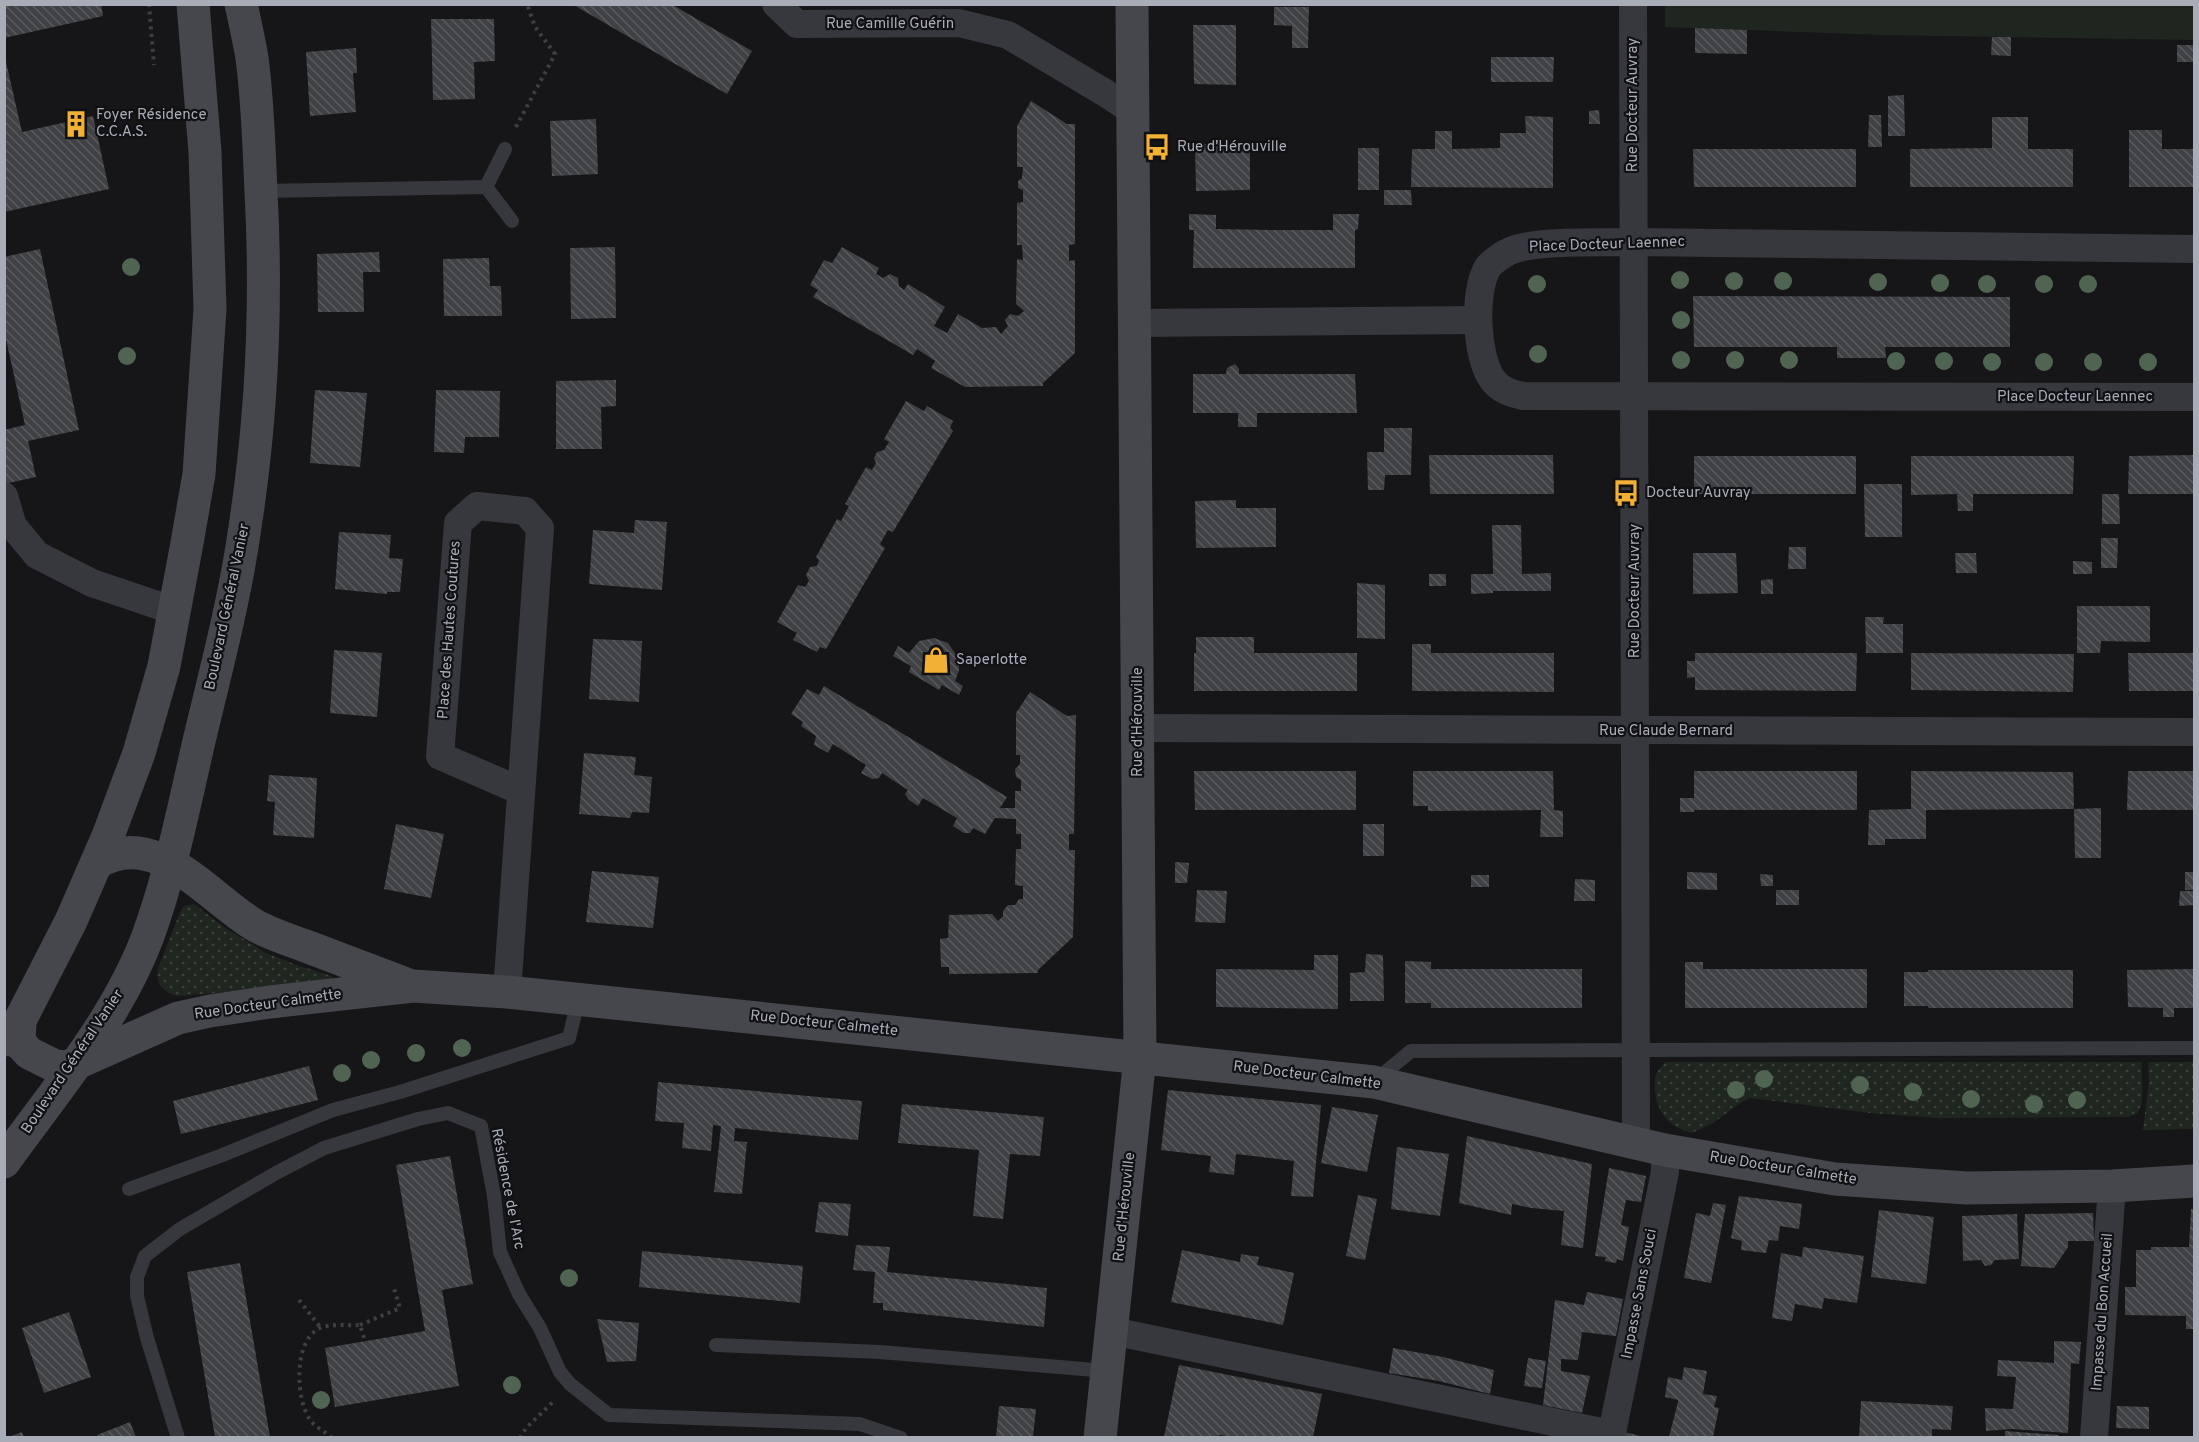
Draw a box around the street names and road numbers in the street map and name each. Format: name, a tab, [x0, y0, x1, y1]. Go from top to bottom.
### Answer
street label: Rue Camille Guérin	[826, 15, 954, 34]
street label: Rue Docteur Auvray	[1624, 38, 1643, 172]
street label: Place Docteur Laennec	[1529, 233, 1685, 257]
street label: Place Docteur Laennec	[1997, 388, 2153, 407]
street label: Boulevard Général Vanier	[201, 522, 255, 692]
street label: Rue Docteur Auvray	[1626, 524, 1645, 658]
street label: Place des Hautes Coutures	[434, 540, 466, 720]
street label: Rue d'Hérouville	[1129, 667, 1148, 777]
street label: Rue Claude Bernard	[1599, 722, 1733, 741]
street label: Rue Docteur Calmette	[193, 985, 343, 1025]
street label: Boulevard Général Vanier	[18, 986, 128, 1138]
street label: Rue Docteur Calmette	[749, 1007, 899, 1041]
street label: Rue Docteur Calmette	[1232, 1058, 1382, 1094]
street label: Résidence de l'Arc	[486, 1127, 528, 1251]
street label: Rue Docteur Calmette	[1708, 1148, 1858, 1190]
street label: Rue d'Hérouville	[1110, 1151, 1140, 1263]
street label: Impasse Sans Souci	[1618, 1227, 1662, 1361]
street label: Impasse du Bon Accueil	[2088, 1232, 2118, 1392]

